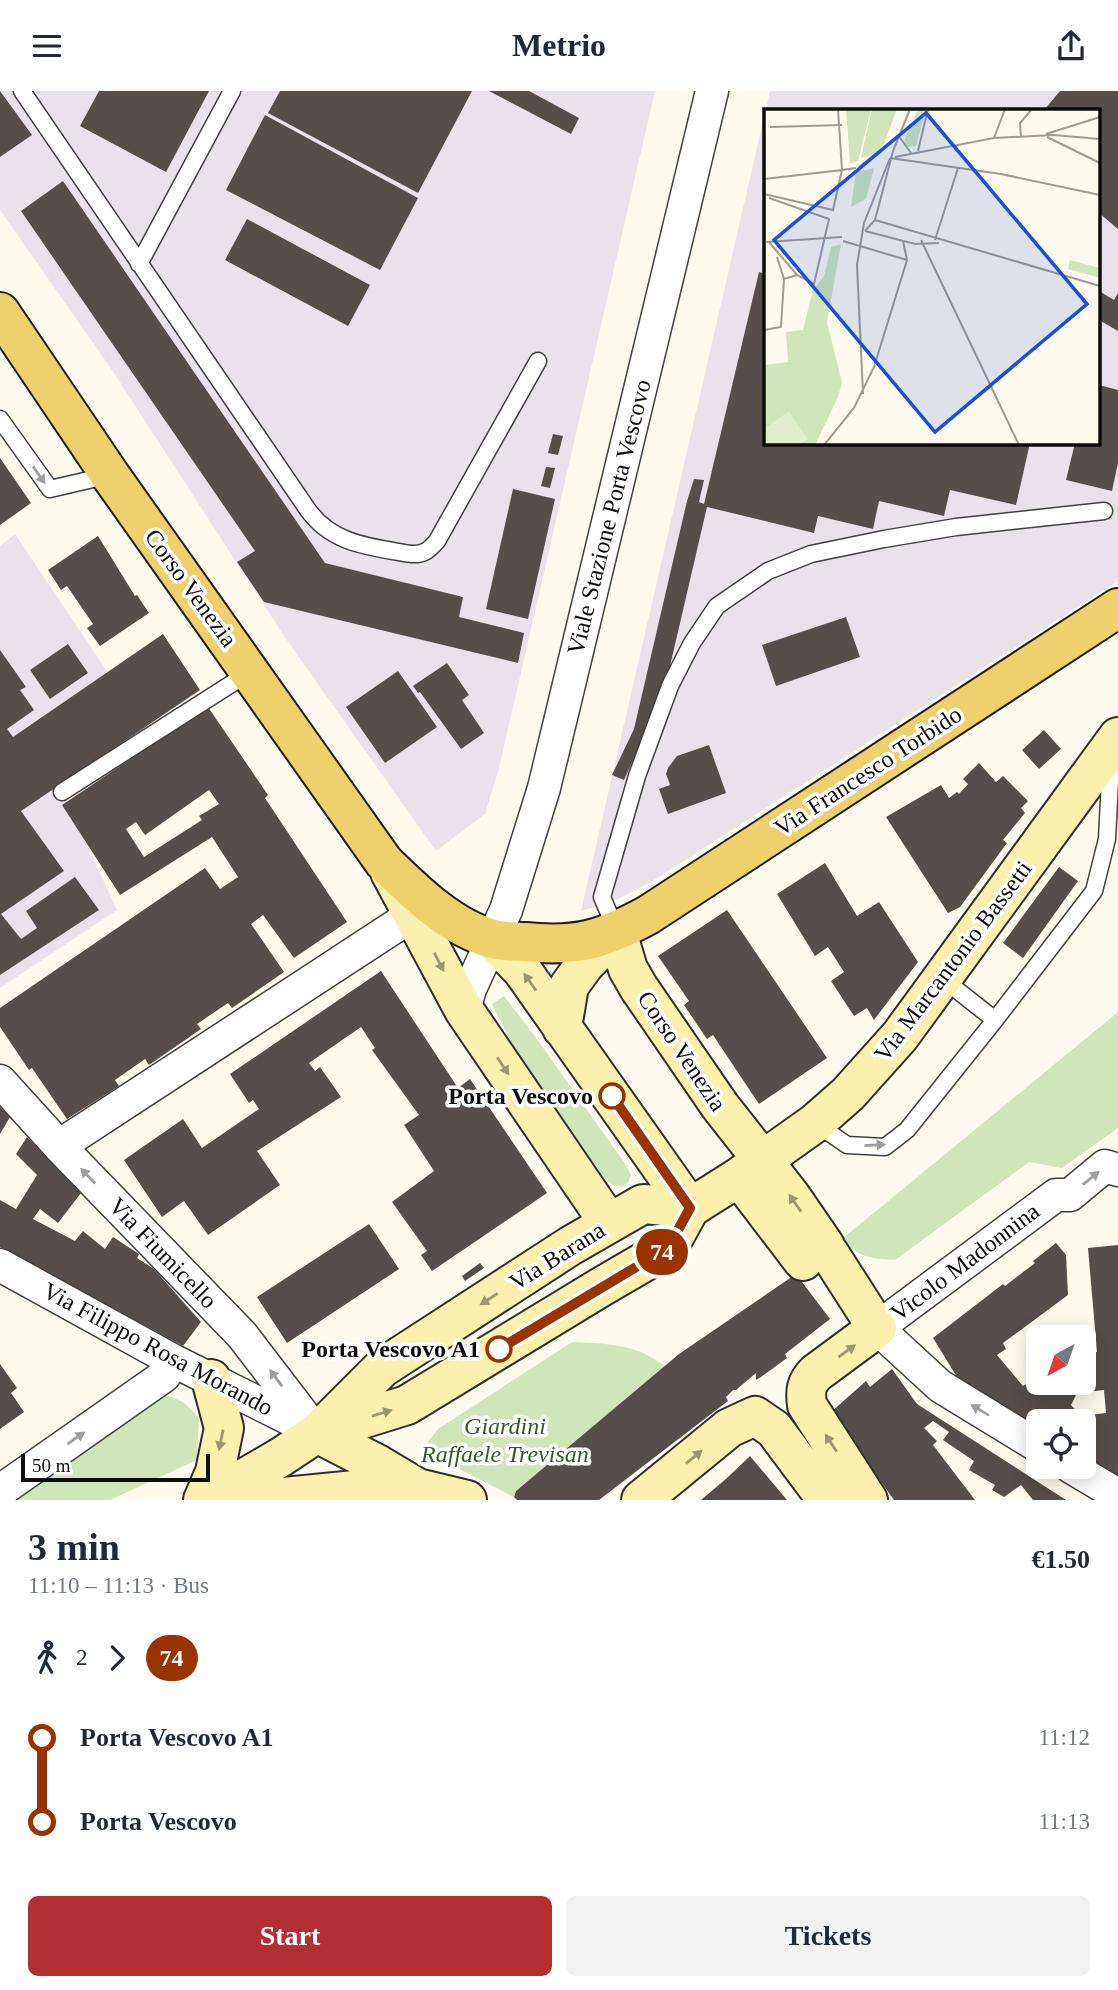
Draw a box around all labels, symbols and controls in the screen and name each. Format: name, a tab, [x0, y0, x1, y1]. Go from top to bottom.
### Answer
icon: menu	[28, 27, 66, 65]
text: Metrio	[512, 27, 606, 63]
icon: share	[1052, 27, 1090, 65]
inset map	[764, 109, 1100, 445]
street label: Viale Stazione Porta Vescovo	[562, 377, 656, 657]
one-way arrow	[32, 466, 46, 484]
street label: Corso Venezia	[140, 524, 243, 652]
street label: Via Francesco Torbido	[770, 701, 966, 841]
street label: Via Marcantonio Bassetti	[869, 856, 1037, 1066]
one-way arrow	[433, 952, 445, 972]
one-way arrow	[523, 973, 537, 991]
street label: Corso Venezia	[632, 986, 732, 1116]
one-way arrow	[496, 1056, 509, 1076]
place label: Porta Vescovo	[448, 1083, 593, 1109]
marker: Porta Vescovo	[599, 1083, 625, 1109]
one-way arrow	[865, 1140, 887, 1151]
one-way arrow	[80, 1168, 96, 1185]
one-way arrow	[1083, 1171, 1100, 1186]
street label: Via Fiumicello	[104, 1192, 222, 1314]
one-way arrow	[788, 1194, 802, 1212]
street label: Vicolo Madonnina	[886, 1197, 1045, 1326]
street label: Via Barana	[505, 1216, 610, 1295]
line badge: 74	[630, 1229, 694, 1275]
text: 74	[650, 1239, 674, 1265]
street label: Via Filippo Rosa Morando	[39, 1277, 277, 1421]
one-way arrow	[479, 1293, 499, 1306]
north arrow	[1026, 1325, 1096, 1395]
map controls	[1026, 1325, 1096, 1479]
place label: Porta Vescovo A1	[301, 1336, 480, 1362]
marker: Porta Vescovo A1	[486, 1336, 512, 1362]
one-way arrow	[838, 1344, 856, 1358]
one-way arrow	[268, 1370, 283, 1388]
one-way arrow	[970, 1404, 989, 1417]
one-way arrow	[372, 1407, 393, 1417]
button: locate	[1026, 1409, 1096, 1479]
park label: Giardini Raffaele Trevisan	[420, 1413, 589, 1467]
one-way arrow	[216, 1429, 227, 1451]
one-way arrow	[67, 1431, 85, 1445]
one-way arrow	[825, 1433, 838, 1452]
one-way arrow	[684, 1449, 702, 1464]
scale bar	[21, 1451, 210, 1483]
text: 50 m	[32, 1455, 71, 1476]
text: 3 min	[28, 1526, 120, 1568]
text: €1.50	[1032, 1545, 1090, 1574]
text: 11:10 – 11:13 · Bus	[28, 1573, 209, 1598]
icon: walk	[28, 1639, 66, 1677]
icon: forward	[98, 1639, 136, 1677]
text: 2	[76, 1645, 88, 1670]
text: 74	[160, 1645, 184, 1671]
text: Porta Vescovo A1	[80, 1723, 274, 1752]
text: 11:12	[1038, 1725, 1090, 1750]
text: Porta Vescovo	[80, 1807, 237, 1836]
text: 11:13	[1038, 1809, 1090, 1834]
button: Start	[28, 1896, 552, 1976]
button: Tickets	[566, 1896, 1090, 1976]

